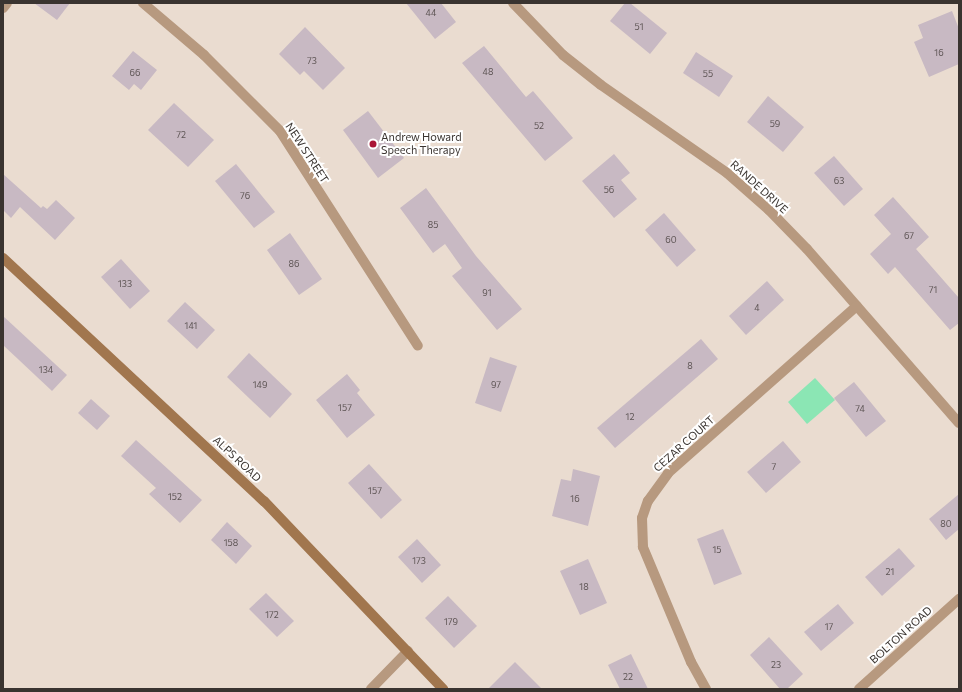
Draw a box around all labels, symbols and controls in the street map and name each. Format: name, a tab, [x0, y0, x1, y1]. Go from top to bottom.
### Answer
house number: 44	[426, 8, 436, 18]
house number: 51	[634, 22, 644, 32]
house number: 16	[934, 48, 944, 58]
house number: 73	[307, 56, 317, 66]
house number: 48	[483, 67, 493, 77]
house number: 66	[130, 68, 140, 78]
house number: 55	[703, 69, 713, 79]
house number: 59	[770, 119, 780, 129]
street label: NEW STREET	[283, 120, 331, 186]
house number: 52	[534, 121, 544, 131]
house number: 72	[176, 130, 186, 140]
place label: Andrew Howard Speech Therapy	[381, 131, 462, 157]
marker: Andrew Howard Speech Therapy	[368, 139, 378, 149]
street label: RANDE DRIVE	[728, 158, 790, 216]
house number: 63	[834, 176, 844, 186]
house number: 56	[604, 185, 614, 195]
house number: 76	[240, 191, 250, 201]
house number: 85	[428, 220, 438, 230]
house number: 67	[904, 231, 914, 241]
house number: 60	[665, 235, 677, 245]
house number: 86	[289, 259, 299, 269]
house number: 133	[118, 279, 132, 289]
house number: 71	[929, 285, 937, 295]
house number: 91	[482, 288, 492, 298]
house number: 4	[754, 303, 760, 313]
house number: 141	[185, 321, 197, 331]
house number: 8	[687, 361, 693, 371]
house number: 134	[39, 365, 53, 375]
house number: 149	[253, 380, 267, 390]
house number: 97	[491, 380, 501, 390]
house number: 157	[338, 403, 352, 413]
house number: 74	[855, 404, 865, 414]
house number: 12	[626, 412, 634, 422]
street label: CEZAR COURT	[651, 413, 717, 475]
street label: ALPS ROAD	[210, 433, 264, 485]
house number: 7	[772, 462, 776, 472]
house number: 157	[368, 486, 382, 496]
house number: 152	[168, 492, 182, 502]
house number: 16	[570, 494, 580, 504]
house number: 80	[940, 519, 952, 529]
house number: 158	[224, 538, 238, 548]
house number: 15	[712, 545, 722, 555]
house number: 173	[412, 556, 426, 566]
house number: 21	[886, 567, 894, 577]
house number: 18	[579, 582, 589, 592]
street label: BOLTON ROAD	[867, 604, 935, 666]
house number: 172	[265, 610, 279, 620]
house number: 179	[444, 617, 458, 627]
house number: 17	[825, 622, 833, 632]
house number: 23	[771, 660, 781, 670]
house number: 22	[623, 672, 633, 682]

